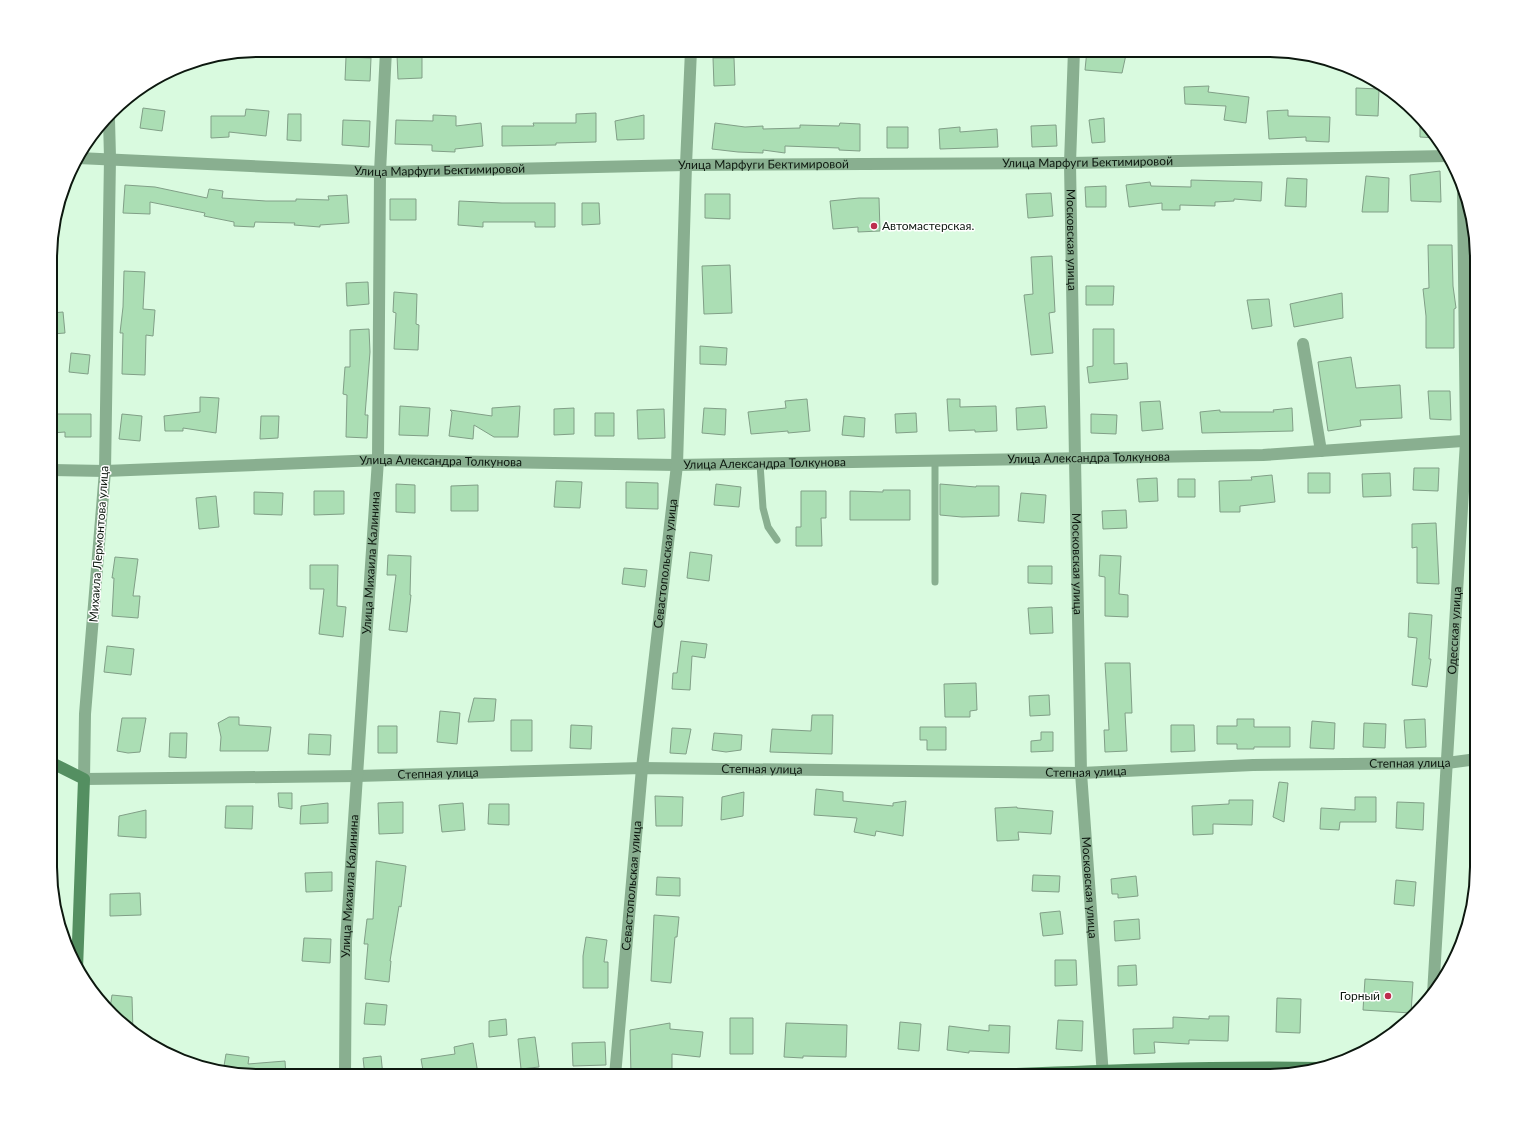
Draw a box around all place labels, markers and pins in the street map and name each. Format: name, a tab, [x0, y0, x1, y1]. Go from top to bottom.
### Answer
place label: Автомастерская.	[882, 218, 974, 233]
marker: Автомастерская.	[869, 221, 879, 231]
place label: Горный	[1340, 988, 1380, 1003]
marker: Горный	[1383, 991, 1393, 1001]

